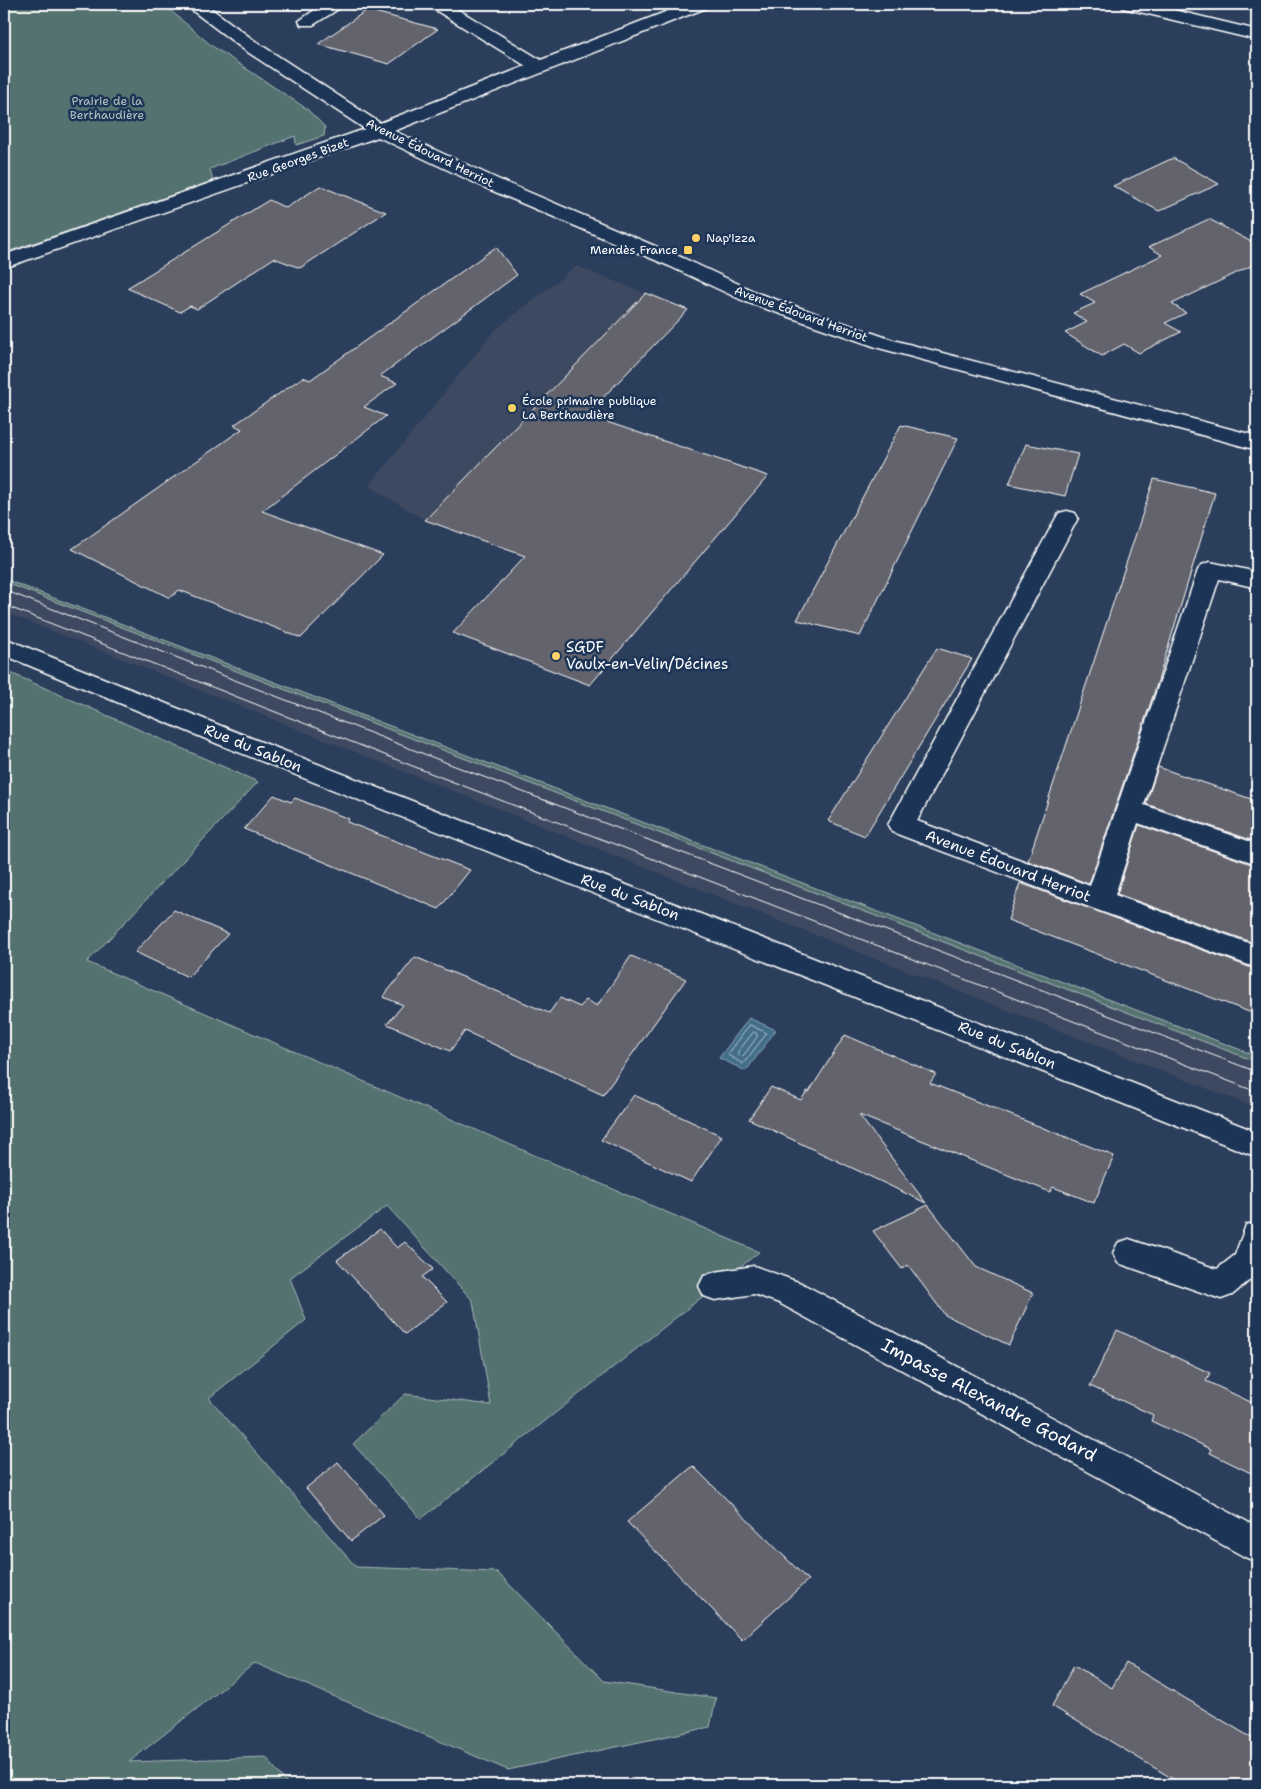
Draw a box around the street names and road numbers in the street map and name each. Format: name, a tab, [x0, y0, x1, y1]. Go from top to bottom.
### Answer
street label: Avenue Édouard Herriot	[363, 115, 497, 191]
street label: Rue Georges Bizet	[245, 134, 351, 186]
street label: Avenue Édouard Herriot	[732, 282, 870, 346]
street label: Rue du Sablon	[201, 719, 305, 777]
street label: Avenue Édouard Herriot	[922, 824, 1094, 907]
street label: Rue du Sablon	[578, 869, 682, 925]
street label: Rue du Sablon	[955, 1016, 1059, 1074]
street label: Impasse Alexandre Godard	[877, 1333, 1101, 1467]

